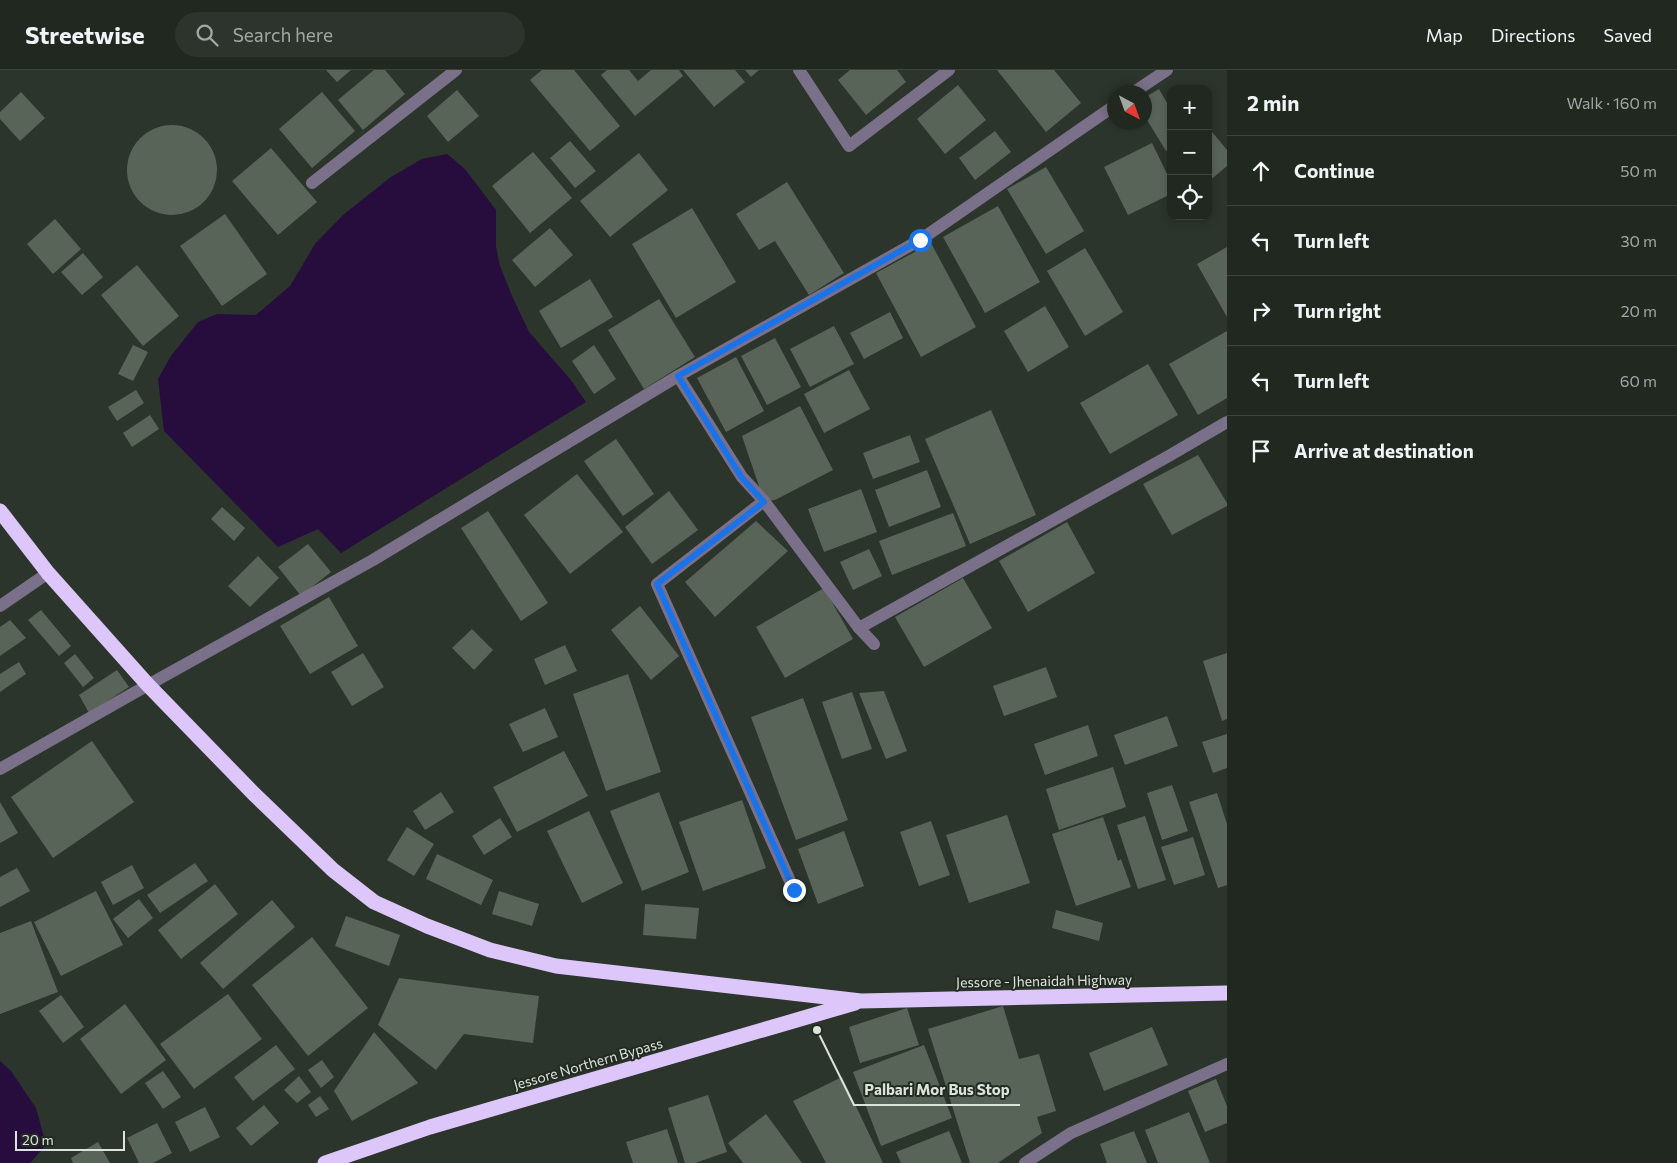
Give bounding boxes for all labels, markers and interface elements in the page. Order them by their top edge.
search box [175,12,525,57]
text: Streetwise [25,20,145,49]
icon: search [193,21,221,49]
text: Search here [233,23,333,46]
text: Map [1426,24,1463,46]
text: Directions [1491,24,1575,46]
text: Saved [1603,24,1652,46]
north arrow [1107,85,1152,130]
map controls [1167,85,1212,220]
button: + [1167,85,1212,130]
text: 2 min [1247,90,1299,115]
text: Walk · 160 m [1567,93,1657,112]
button: − [1167,130,1212,175]
icon: ahead [1247,157,1275,185]
text: Continue [1294,159,1374,182]
text: 50 m [1620,161,1657,180]
button: locate [1167,175,1212,220]
icon: left [1247,227,1275,255]
route start [909,229,932,252]
text: Turn left [1294,229,1369,252]
text: 30 m [1620,231,1657,250]
icon: right [1247,297,1275,325]
text: Turn right [1294,299,1381,322]
text: 20 m [1621,301,1657,320]
icon: left [1247,367,1275,395]
text: Turn left [1294,369,1369,392]
text: 60 m [1620,371,1657,390]
icon: arrive [1247,437,1275,465]
text: Arrive at destination [1294,439,1474,462]
route end [783,879,806,902]
street label: Jessore - Jhenaidah Highway [956,970,1132,991]
street label: Jessore Northern Bypass [511,1034,664,1093]
callout: Palbari Mor Bus Stop [854,1075,1020,1105]
text: Palbari Mor Bus Stop [864,1080,1010,1098]
scale bar [15,1128,125,1151]
text: 20 m [22,1131,54,1148]

